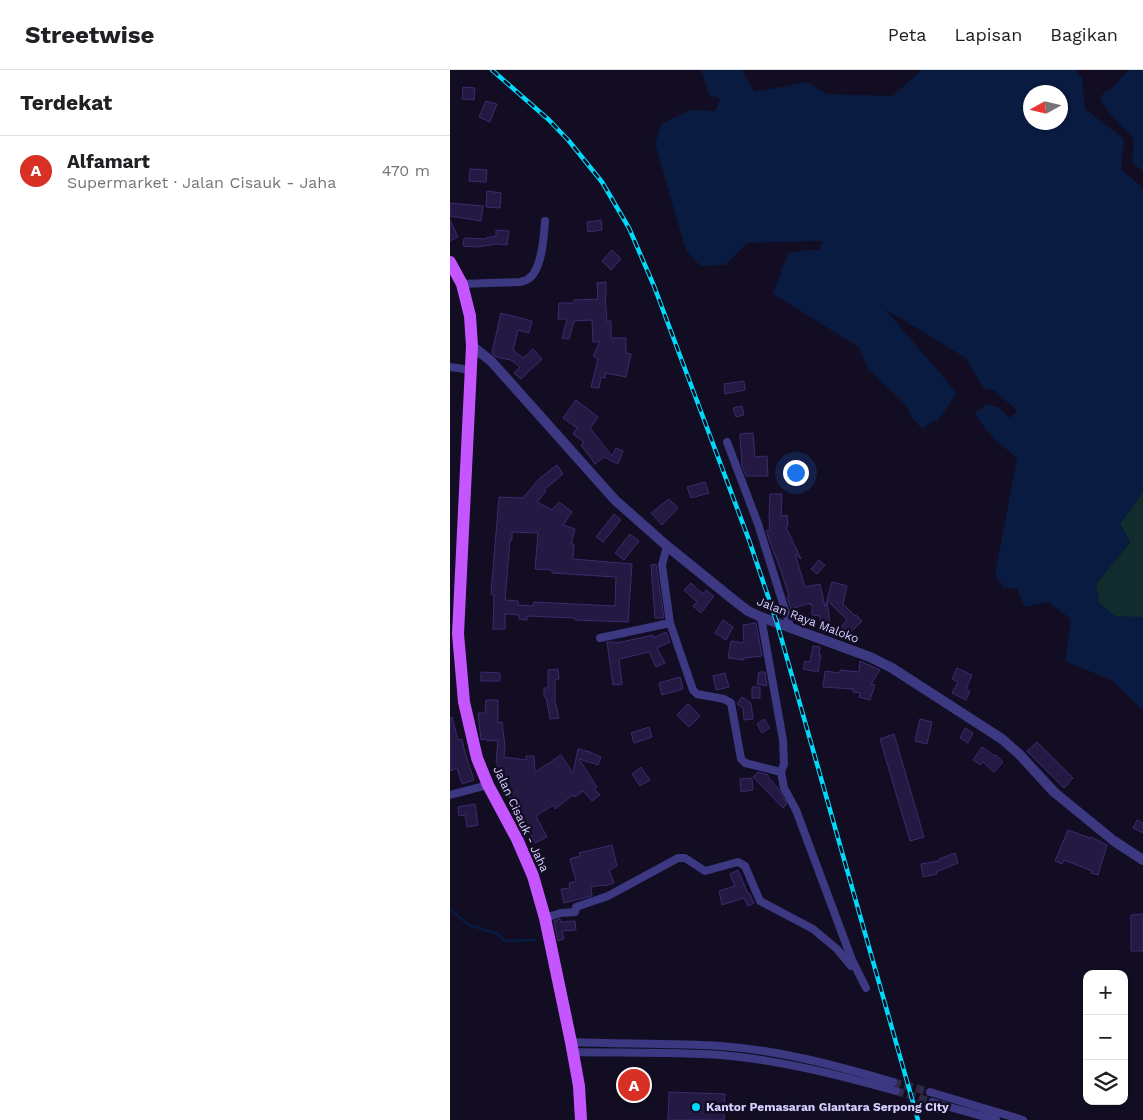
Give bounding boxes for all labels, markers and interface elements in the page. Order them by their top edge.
text: Streetwise [25,21,154,49]
text: Peta [888,24,926,45]
text: Lapisan [954,24,1022,45]
text: Bagikan [1050,24,1118,45]
north arrow [1023,85,1068,130]
text: Terdekat [20,90,112,115]
text: Alfamart [67,150,150,173]
text: A [31,161,41,180]
text: 470 m [382,161,430,180]
text: Supermarket · Jalan Cisauk - Jaha [67,173,336,192]
your location [783,460,809,486]
street label: Jalan Raya Maloko [755,594,861,646]
street label: Jalan Cisauk - Jaha [490,764,552,874]
map controls [1083,970,1128,1105]
button: + [1083,970,1128,1015]
button: − [1083,1015,1128,1060]
button: layers [1083,1060,1128,1105]
pin: A [618,1066,650,1104]
place label: Kantor Pemasaran Giantara Serpong City [706,1100,949,1114]
marker: Kantor Pemasaran Giantara Serpong City [690,1101,702,1113]

